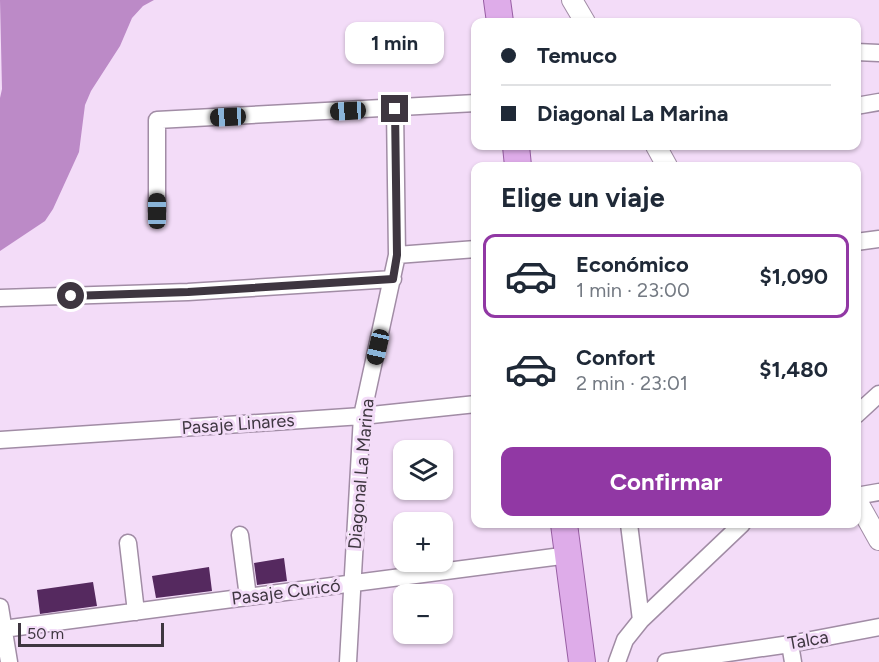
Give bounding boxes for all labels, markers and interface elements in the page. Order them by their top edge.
callout: 1 min [346,22,444,64]
text: 1 min [371,31,418,55]
text: Temuco [537,42,617,69]
route end [381,95,408,122]
text: Diagonal La Marina [537,100,728,127]
car [330,101,366,121]
car [210,107,246,127]
text: Elige un viaje [501,181,665,214]
car [148,193,166,229]
icon: car [504,249,558,303]
text: Económico [576,251,689,278]
text: $1,090 [760,263,828,290]
text: 1 min · 23:00 [576,278,690,302]
route start [57,282,84,309]
car [365,327,391,367]
icon: car [504,342,558,396]
text: Confort [576,344,656,371]
text: $1,480 [759,356,828,383]
text: 2 min · 23:01 [576,371,688,395]
street label: Diagonal La Marina [343,398,379,550]
street label: Pasaje Linares [181,409,295,439]
map controls [393,440,453,644]
button: layers [393,440,453,500]
button: Confirmar [501,447,831,516]
button: + [393,512,453,572]
street label: Pasaje Curicó [230,574,342,610]
button: − [393,584,453,644]
scale bar [18,620,164,648]
text: 50 m [27,624,64,643]
street label: Talca [786,626,830,654]

